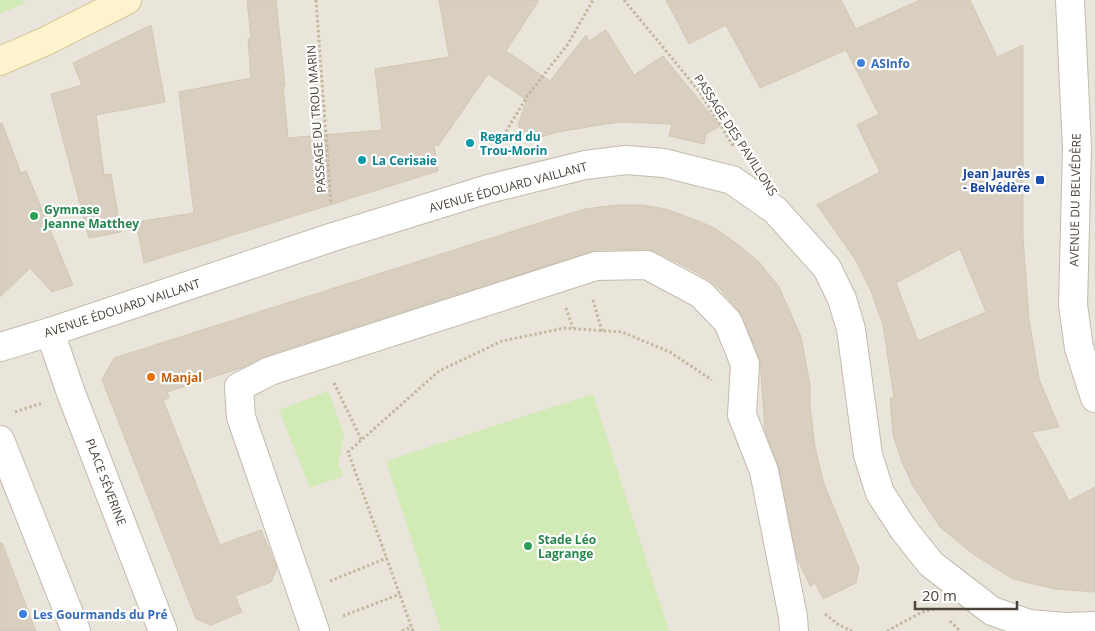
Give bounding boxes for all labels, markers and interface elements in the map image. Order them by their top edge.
street label: PASSAGE DU TROU MARIN [302,45,330,193]
place label: ASInfo [871,55,910,72]
marker: ASInfo [855,57,867,69]
street label: PASSAGE DES PAVILLONS [690,71,782,199]
place label: Regard du Trou-Morin [480,128,547,159]
street label: AVENUE DU BELVÉDÈRE [1065,133,1085,267]
marker: Regard du Trou-Morin [464,137,476,149]
place label: La Cerisaie [372,152,437,169]
marker: La Cerisaie [356,154,368,166]
street label: AVENUE ÉDOUARD VAILLANT [427,158,589,216]
place label: Jean Jaurès - Belvédère [962,165,1030,196]
marker: Jean Jaurès - Belvédère [1034,174,1046,186]
place label: Gymnase Jeanne Matthey [43,201,139,232]
marker: Gymnase Jeanne Matthey [28,210,40,222]
street label: AVENUE ÉDOUARD VAILLANT [42,275,203,341]
place label: Manjal [161,369,202,386]
marker: Manjal [145,371,157,383]
street label: PLACE SÉVERINE [82,436,130,528]
place label: Stade Léo Lagrange [538,531,596,562]
marker: Stade Léo Lagrange [522,540,534,552]
scale bar [915,578,1018,610]
text: 20 m [922,585,957,605]
place label: Les Gourmands du Pré [33,606,168,623]
marker: Les Gourmands du Pré [17,608,29,620]

